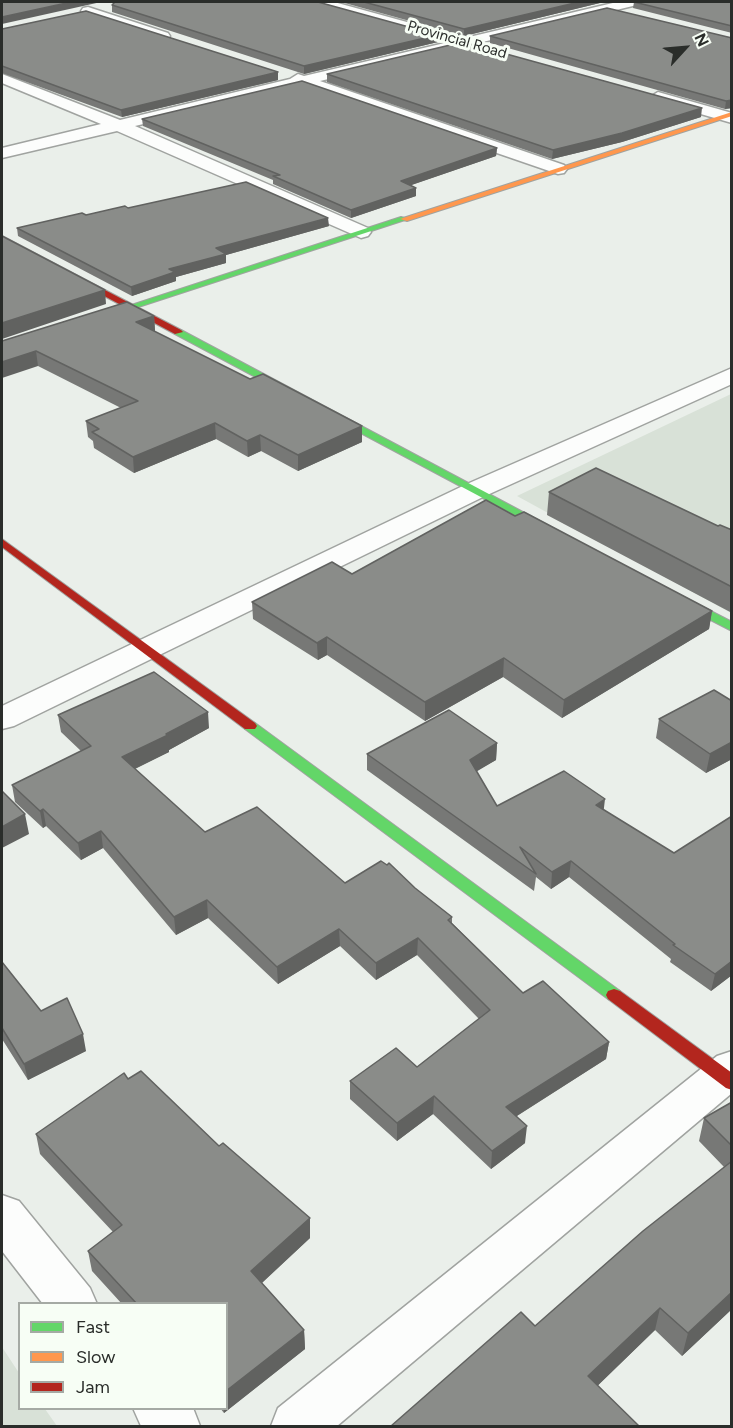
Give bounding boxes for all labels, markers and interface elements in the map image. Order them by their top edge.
street label: Provincial Road [405,17,509,63]
north arrow [655,18,715,78]
text: N [690,30,713,50]
legend [18,1302,228,1410]
text: Fast [76,1316,110,1338]
text: Slow [76,1346,115,1368]
text: Jam [76,1376,110,1398]

